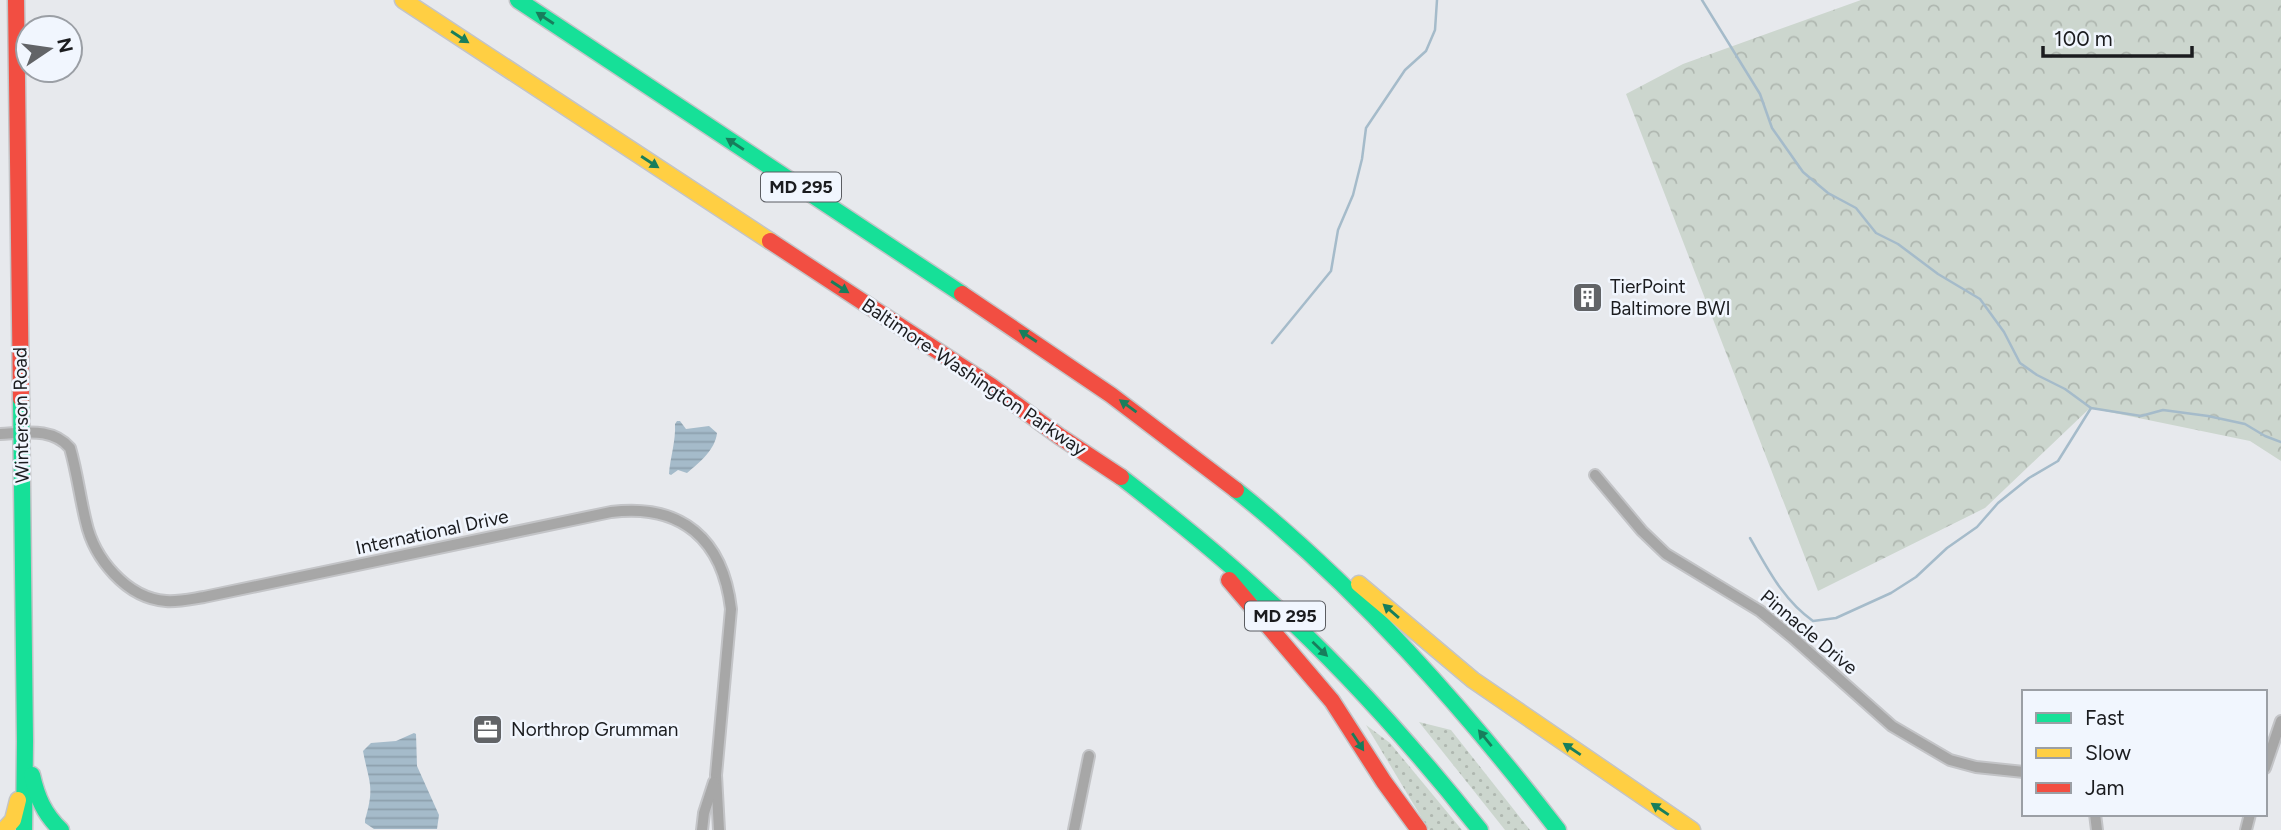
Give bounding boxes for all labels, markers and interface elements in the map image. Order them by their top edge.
one-way arrow [536,12,555,25]
north arrow [14,14,84,84]
scale bar [2043,14,2192,58]
text: 100 m [2054,26,2113,51]
one-way arrow [450,31,470,44]
text: N [52,36,78,55]
one-way arrow [726,137,744,151]
one-way arrow [641,155,659,169]
road number: MD 295 [761,172,841,202]
place label: TierPoint Baltimore BWI [1610,275,1731,320]
one-way arrow [831,280,850,293]
building icon: TierPoint Baltimore BWI [1570,280,1604,314]
street label: Baltimore-Washington Parkway [857,293,1091,461]
one-way arrow [1018,330,1037,343]
street label: Winterson Road [8,347,34,483]
one-way arrow [1120,399,1138,414]
street label: International Drive [353,505,511,559]
street label: Pinnacle Drive [1756,585,1862,679]
road number: MD 295 [1245,602,1325,630]
one-way arrow [1383,604,1400,619]
one-way arrow [1311,641,1328,657]
legend [2022,690,2267,816]
text: Fast [2085,705,2125,730]
office icon: Northrop Grumman [471,712,505,746]
place label: Northrop Grumman [511,718,678,741]
one-way arrow [1477,730,1492,748]
one-way arrow [1351,732,1364,751]
text: Slow [2085,740,2131,765]
one-way arrow [1563,742,1581,756]
text: Jam [2085,775,2124,800]
one-way arrow [1651,802,1669,816]

